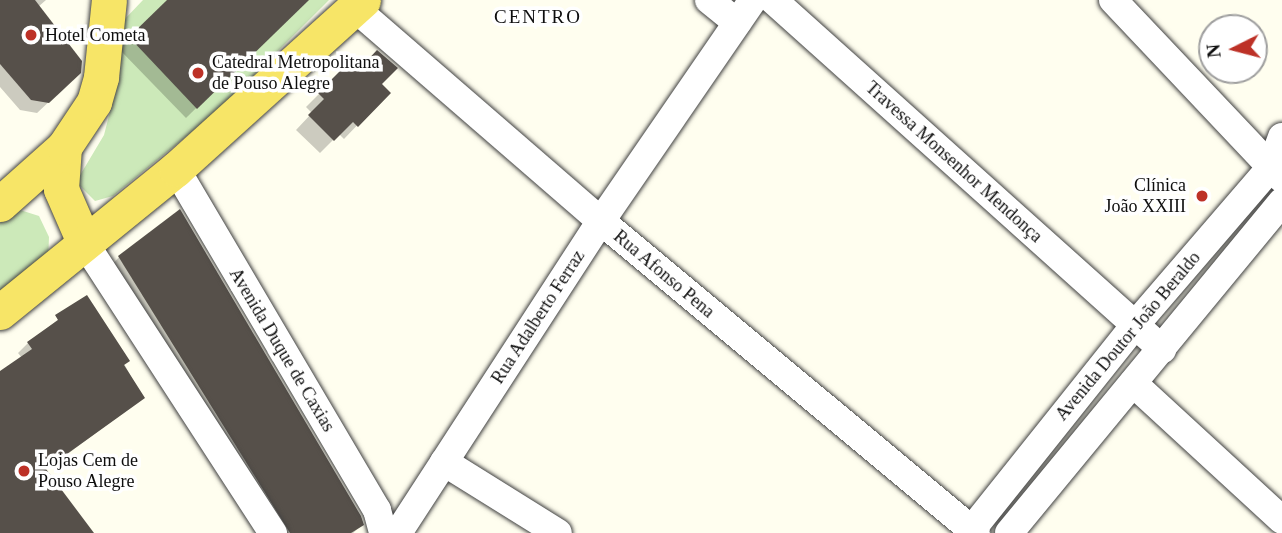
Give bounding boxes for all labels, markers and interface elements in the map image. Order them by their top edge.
district label: CENTRO [495,6,581,28]
north arrow [1198,14,1268,84]
place label: Hotel Cometa [45,24,145,46]
marker: Hotel Cometa [23,27,39,43]
text: N [1202,43,1225,59]
place label: Catedral Metropolitana de Pouso Alegre [212,52,379,94]
marker: Catedral Metropolitana de Pouso Alegre [190,65,206,81]
street label: Travessa Monsenhor Mendonça [861,77,1047,247]
place label: Clínica João XXIII [1105,175,1186,218]
marker: Clínica João XXIII [1192,186,1212,206]
street label: Rua Afonso Pena [609,225,719,323]
street label: Rua Adalberto Ferraz [486,246,590,388]
street label: Avenida Doutor João Beraldo [1051,247,1205,425]
street label: Avenida Duque de Caxias [225,264,339,436]
place label: Lojas Cem de Pouso Alegre [38,450,138,492]
marker: Lojas Cem de Pouso Alegre [16,463,32,479]

